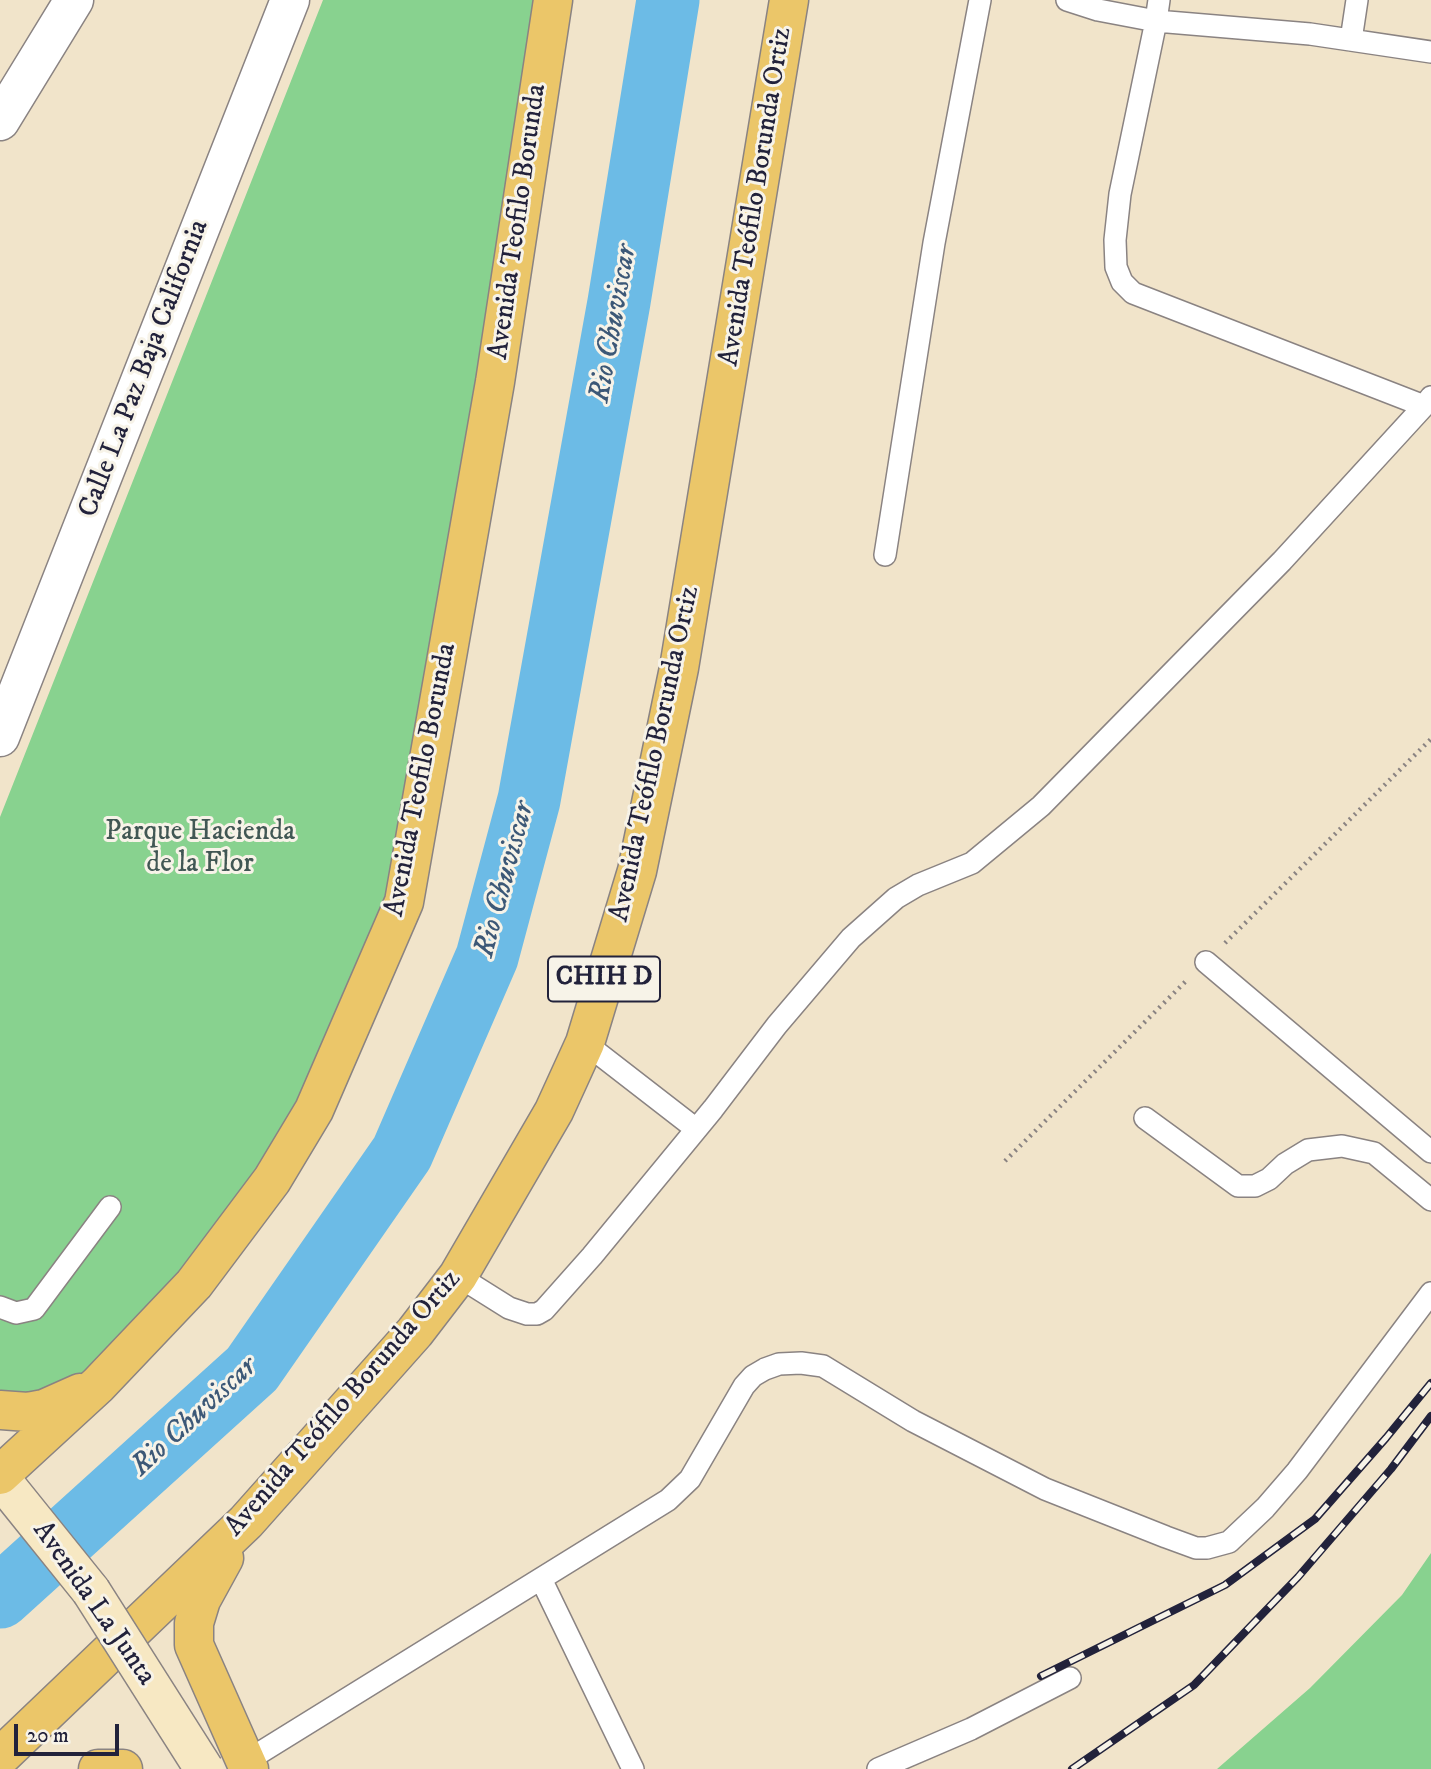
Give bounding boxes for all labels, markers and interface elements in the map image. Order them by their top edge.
street label: Avenida Teófilo Borunda Ortiz [714,25,800,369]
street label: Avenida Teofilo Borunda [483,82,555,362]
street label: Calle La Paz Baja California [73,215,217,523]
water label: Rio Chuviscar [583,242,647,406]
street label: Avenida Teófilo Borunda Ortiz [604,583,708,925]
street label: Avenida Teofilo Borunda [379,640,465,920]
water label: Rio Chuviscar [468,798,544,962]
park label: Parque Hacienda de la Flor [105,816,295,882]
road number: CHIH D [548,956,660,1002]
street label: Avenida Teófilo Borunda Ortiz [219,1264,469,1544]
water label: Rio Chuviscar [125,1351,265,1485]
street label: Avenida La Junta [24,1516,162,1692]
scale bar [18,1710,122,1754]
text: 20 m [27,1723,69,1749]

